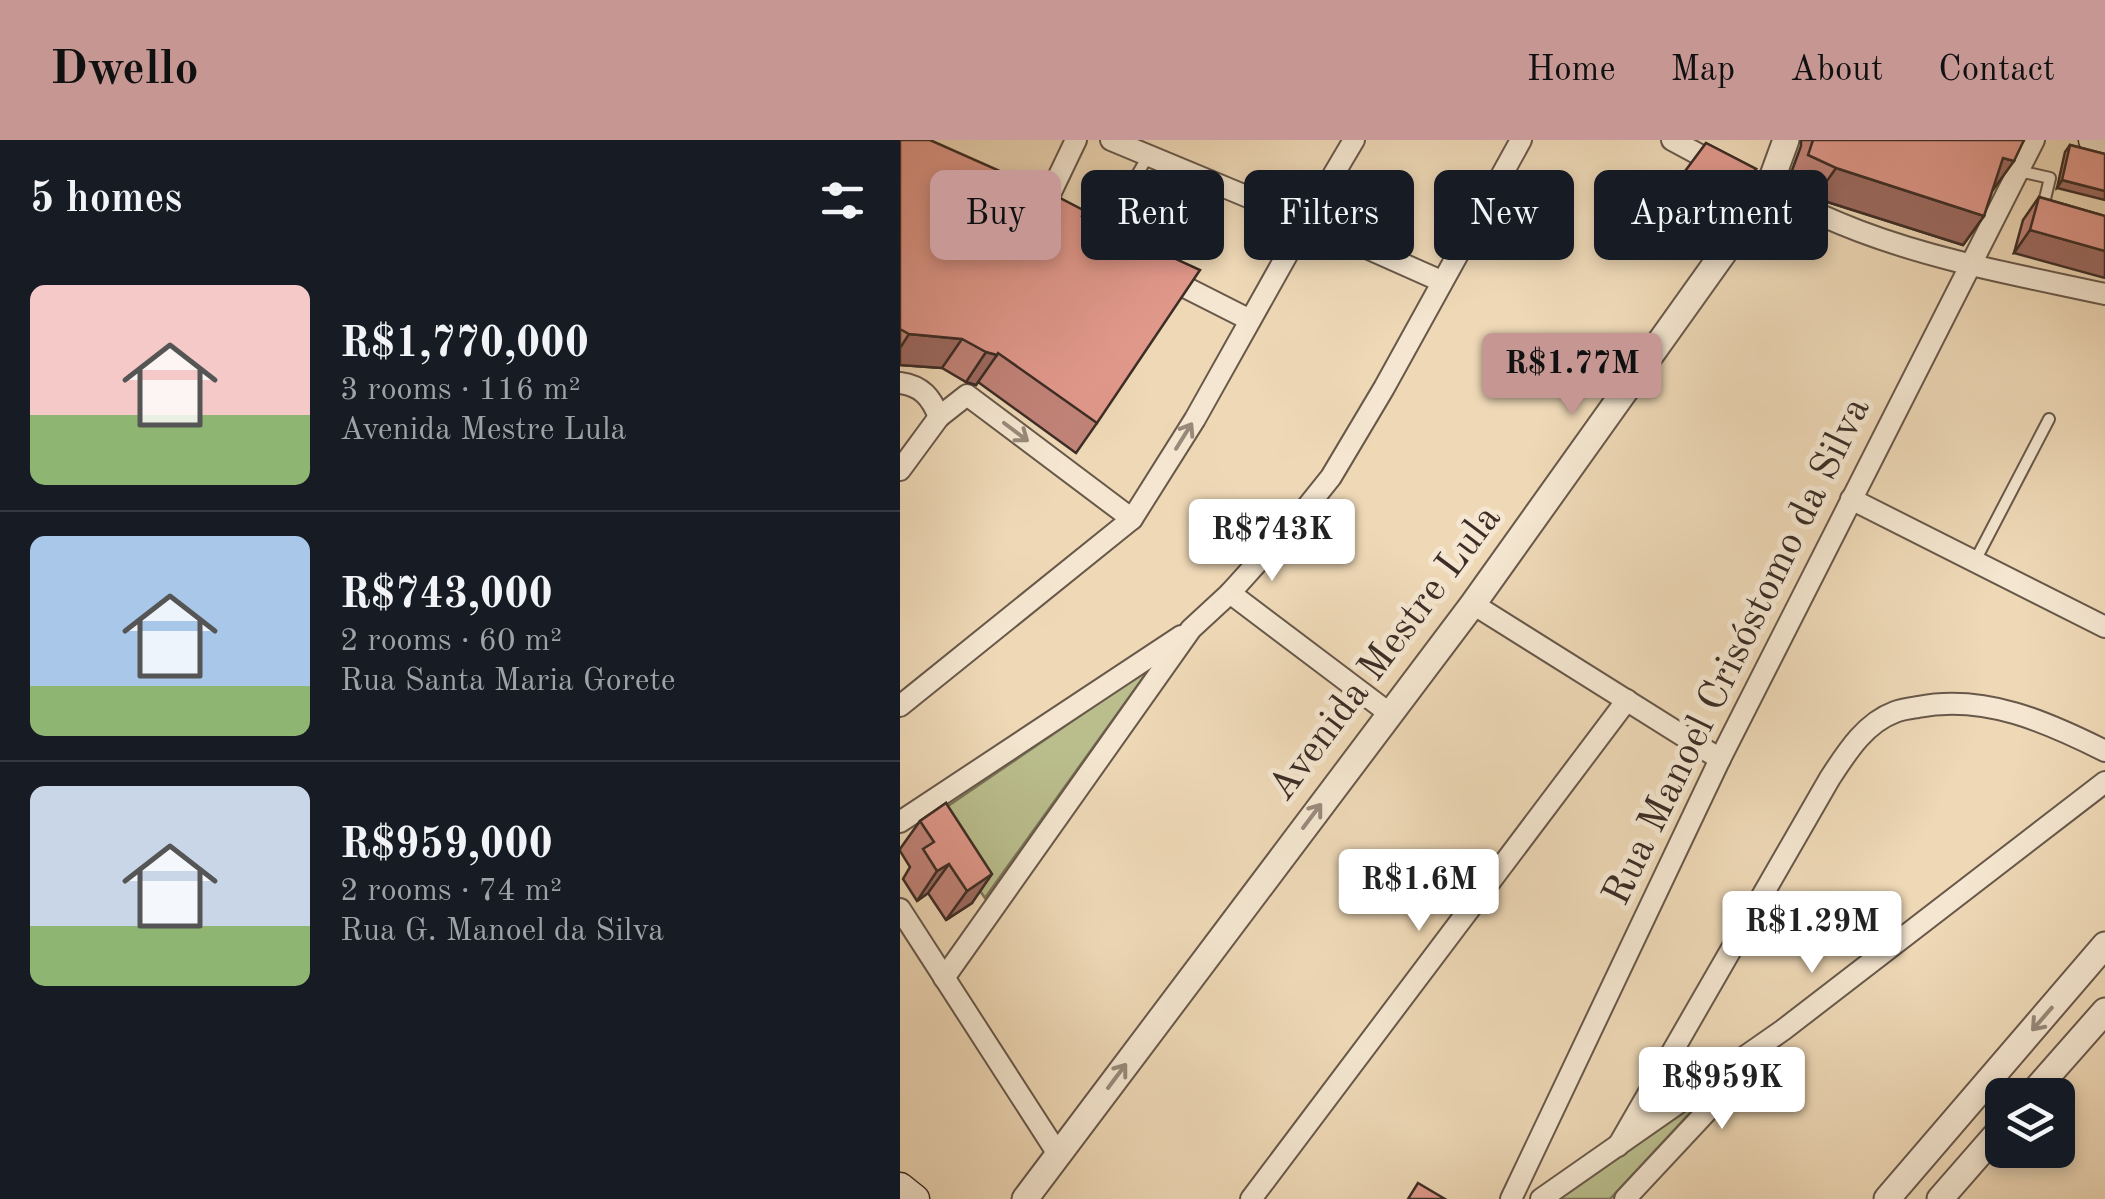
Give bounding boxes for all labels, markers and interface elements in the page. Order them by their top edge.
text: Dwello [50,46,199,94]
text: Home [1527,53,1616,88]
text: Map [1671,53,1735,88]
text: About [1790,53,1883,88]
text: Contact [1938,53,2055,88]
chip: Buy [930,170,1061,260]
chip: Rent [1081,170,1224,260]
chip: Filters [1244,170,1414,260]
chip: New [1434,170,1574,260]
chip: Apartment [1594,170,1828,260]
icon: filters [815,173,870,228]
text: 5 homes [30,179,182,221]
text: R$1,770,000 [340,324,589,366]
icon: home [110,325,230,445]
pin: R$1.77M [1480,333,1664,418]
text: R$1.77M [1504,349,1640,381]
text: 3 rooms · 116 m² [340,375,581,407]
street label: Rua Manoel Crisóstomo da Silva [1597,392,1879,912]
text: Avenida Mestre Lula [340,415,626,447]
one-way arrow [1002,422,1029,443]
one-way arrow [1174,423,1194,451]
pin: R$743K [1191,499,1353,584]
street label: Avenida Mestre Lula [1262,499,1510,809]
text: R$743K [1211,515,1333,547]
text: R$743,000 [340,575,553,617]
icon: home [110,576,230,696]
text: 2 rooms · 60 m² [340,626,562,658]
text: Rua Santa Maria Gorete [340,666,676,698]
one-way arrow [1301,803,1322,830]
text: R$959,000 [340,825,553,867]
icon: home [110,826,230,946]
pin: R$1.6M [1338,849,1500,934]
text: R$1.6M [1361,865,1477,897]
text: 2 rooms · 74 m² [340,876,562,908]
pin: R$1.29M [1720,891,1904,976]
text: R$1.29M [1744,907,1880,939]
text: Rua G. Manoel da Silva [340,916,664,948]
one-way arrow [2030,1006,2053,1031]
pin: R$959K [1641,1047,1803,1132]
one-way arrow [1106,1063,1127,1090]
text: R$959K [1661,1063,1783,1095]
map controls [1985,1078,2075,1168]
button: layers [1985,1078,2075,1168]

